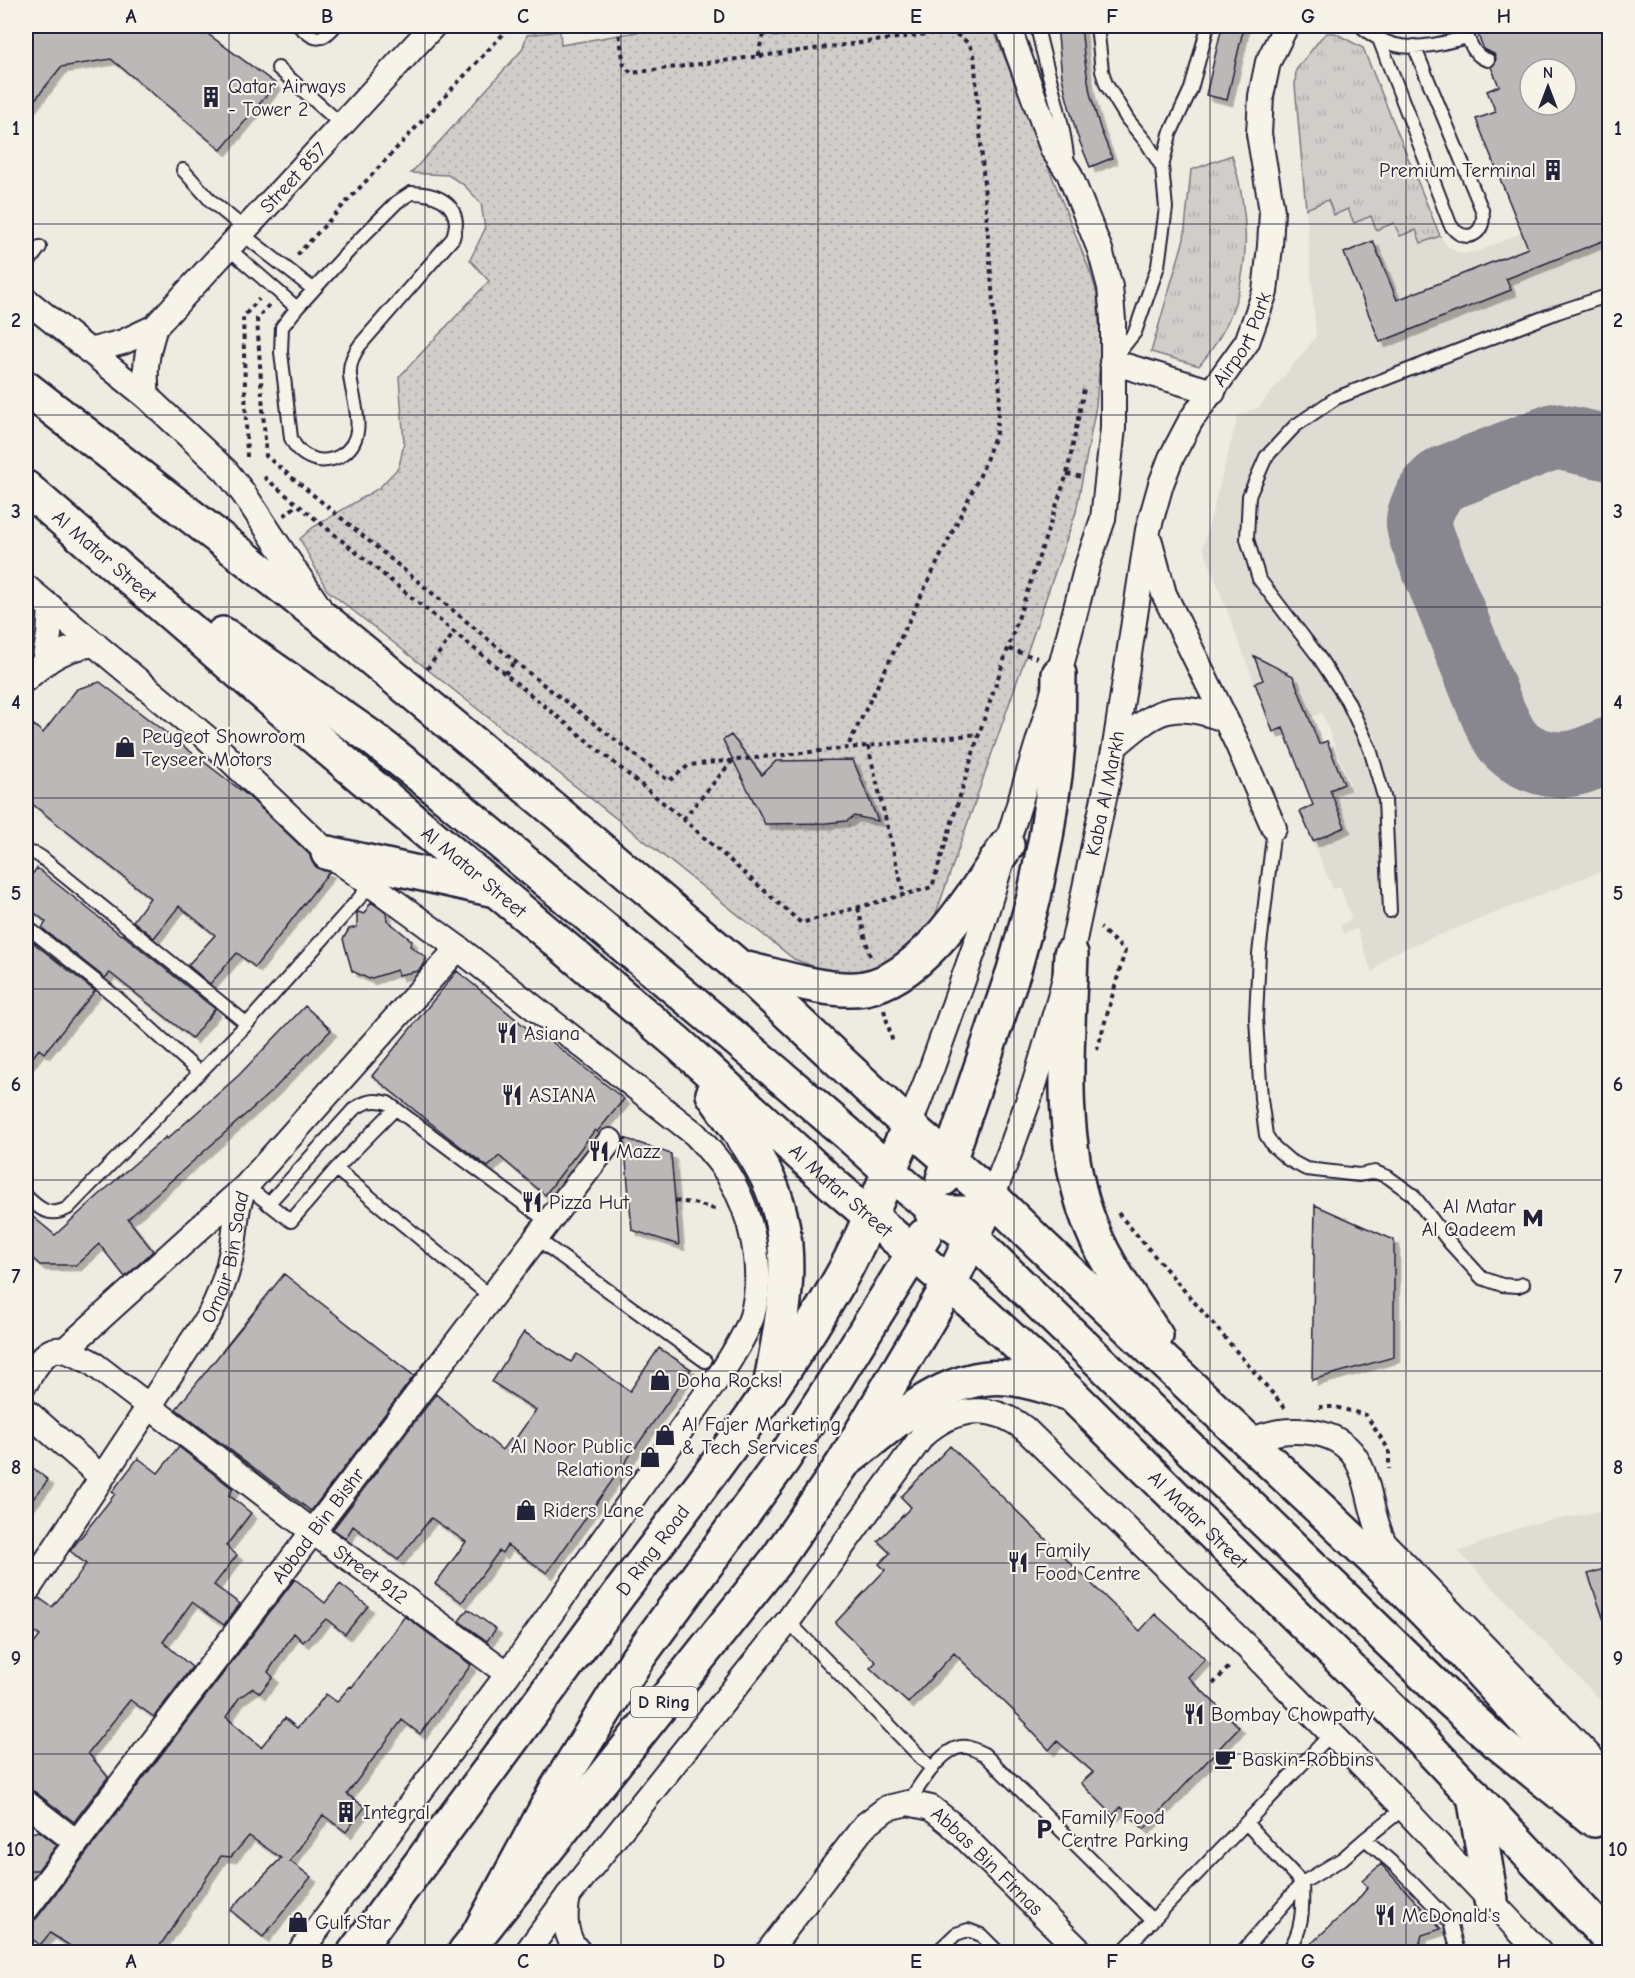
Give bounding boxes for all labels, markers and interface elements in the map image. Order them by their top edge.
text: A [125,5,137,28]
text: B [321,5,333,28]
text: C [517,5,529,28]
text: D [713,5,725,28]
text: E [910,5,922,28]
text: F [1106,5,1118,28]
text: G [1301,5,1315,28]
text: H [1497,5,1511,28]
north arrow [1518,57,1578,117]
text: N [1543,64,1553,82]
place label: Qatar Airways - Tower 2 [228,75,346,121]
building icon: Qatar Airways - Tower 2 [199,85,223,109]
text: 1 [12,117,20,140]
text: 1 [1614,117,1622,140]
street label: Street 857 [255,138,332,218]
building icon: Premium Terminal [1541,158,1565,182]
place label: Premium Terminal [1379,159,1536,182]
street label: Airport Park [1208,289,1276,391]
text: 2 [11,309,21,332]
text: 2 [1613,309,1623,332]
text: 3 [11,500,21,523]
text: 3 [1613,500,1623,523]
street label: Al Matar Street [48,505,162,608]
text: 4 [11,691,21,714]
text: 4 [1613,691,1623,714]
place label: Peugeot Showroom Teyseer Motors [142,725,305,771]
street label: Kaba Al Markh [1081,729,1129,858]
shop icon: Peugeot Showroom Teyseer Motors [113,735,137,759]
street label: Al Matar Street [417,821,532,923]
text: 5 [11,882,21,905]
text: 5 [1613,882,1623,905]
restaurant icon: Asiana [495,1021,519,1045]
place label: Asiana [524,1022,580,1045]
text: 6 [11,1073,21,1096]
text: 6 [1613,1073,1623,1096]
restaurant icon: ASIANA [500,1083,524,1107]
place label: ASIANA [529,1084,596,1107]
restaurant icon: Mazz [587,1139,611,1163]
street label: Al Matar Street [784,1139,898,1243]
place label: Mazz [616,1140,661,1163]
street label: Omair Bin Saad [196,1188,254,1327]
restaurant icon: Pizza Hut [520,1190,544,1214]
place label: Pizza Hut [549,1191,630,1214]
place label: Al Matar Al Qadeem [1422,1195,1516,1241]
metro station icon: Al Matar Al Qadeem [1521,1206,1545,1230]
text: 7 [12,1265,21,1288]
text: 7 [1614,1265,1623,1288]
shop icon: Doha Rocks! [648,1368,672,1392]
place label: Doha Rocks! [677,1369,783,1392]
place label: Al Fajer Marketing & Tech Services [682,1413,841,1459]
shop icon: Al Fajer Marketing & Tech Services [653,1423,677,1447]
place label: Al Noor Public Relations [511,1435,633,1481]
shop icon: Al Noor Public Relations [638,1445,662,1469]
text: 8 [11,1456,21,1479]
text: 8 [1613,1456,1623,1479]
street label: Abbad Bin Bishr [267,1463,369,1588]
street label: Al Matar Street [1144,1466,1253,1575]
shop icon: Riders Lane [514,1498,538,1522]
place label: Riders Lane [543,1499,644,1522]
street label: D Ring Road [611,1501,694,1600]
place label: Family Food Centre [1035,1539,1141,1585]
street label: Street 912 [329,1540,412,1609]
restaurant icon: Family Food Centre [1006,1550,1030,1574]
text: 9 [11,1647,21,1670]
text: 9 [1613,1647,1623,1670]
road number: D Ring [631,1687,697,1717]
restaurant icon: Bombay Chowpatty [1182,1702,1206,1726]
place label: Bombay Chowpatty [1211,1703,1374,1726]
cafe icon: Baskin-Robbins [1213,1747,1237,1771]
place label: Baskin-Robbins [1242,1748,1374,1771]
building icon: Integral [334,1800,358,1824]
place label: Integral [363,1801,430,1824]
street label: Abbas Bin Firnas [927,1802,1048,1920]
place label: Family Food Centre Parking [1061,1806,1189,1852]
parking icon: Family Food Centre Parking [1032,1817,1056,1841]
text: 10 [6,1838,26,1861]
text: 10 [1608,1838,1628,1861]
restaurant icon: McDonald's [1373,1903,1397,1927]
place label: McDonald's [1402,1904,1500,1927]
shop icon: Gulf Star [286,1910,310,1934]
place label: Gulf Star [315,1911,391,1934]
text: A [125,1950,137,1973]
text: B [321,1950,333,1973]
text: C [517,1950,529,1973]
text: D [713,1950,725,1973]
text: E [910,1950,922,1973]
text: F [1106,1950,1118,1973]
text: G [1301,1950,1315,1973]
text: H [1497,1950,1511,1973]

